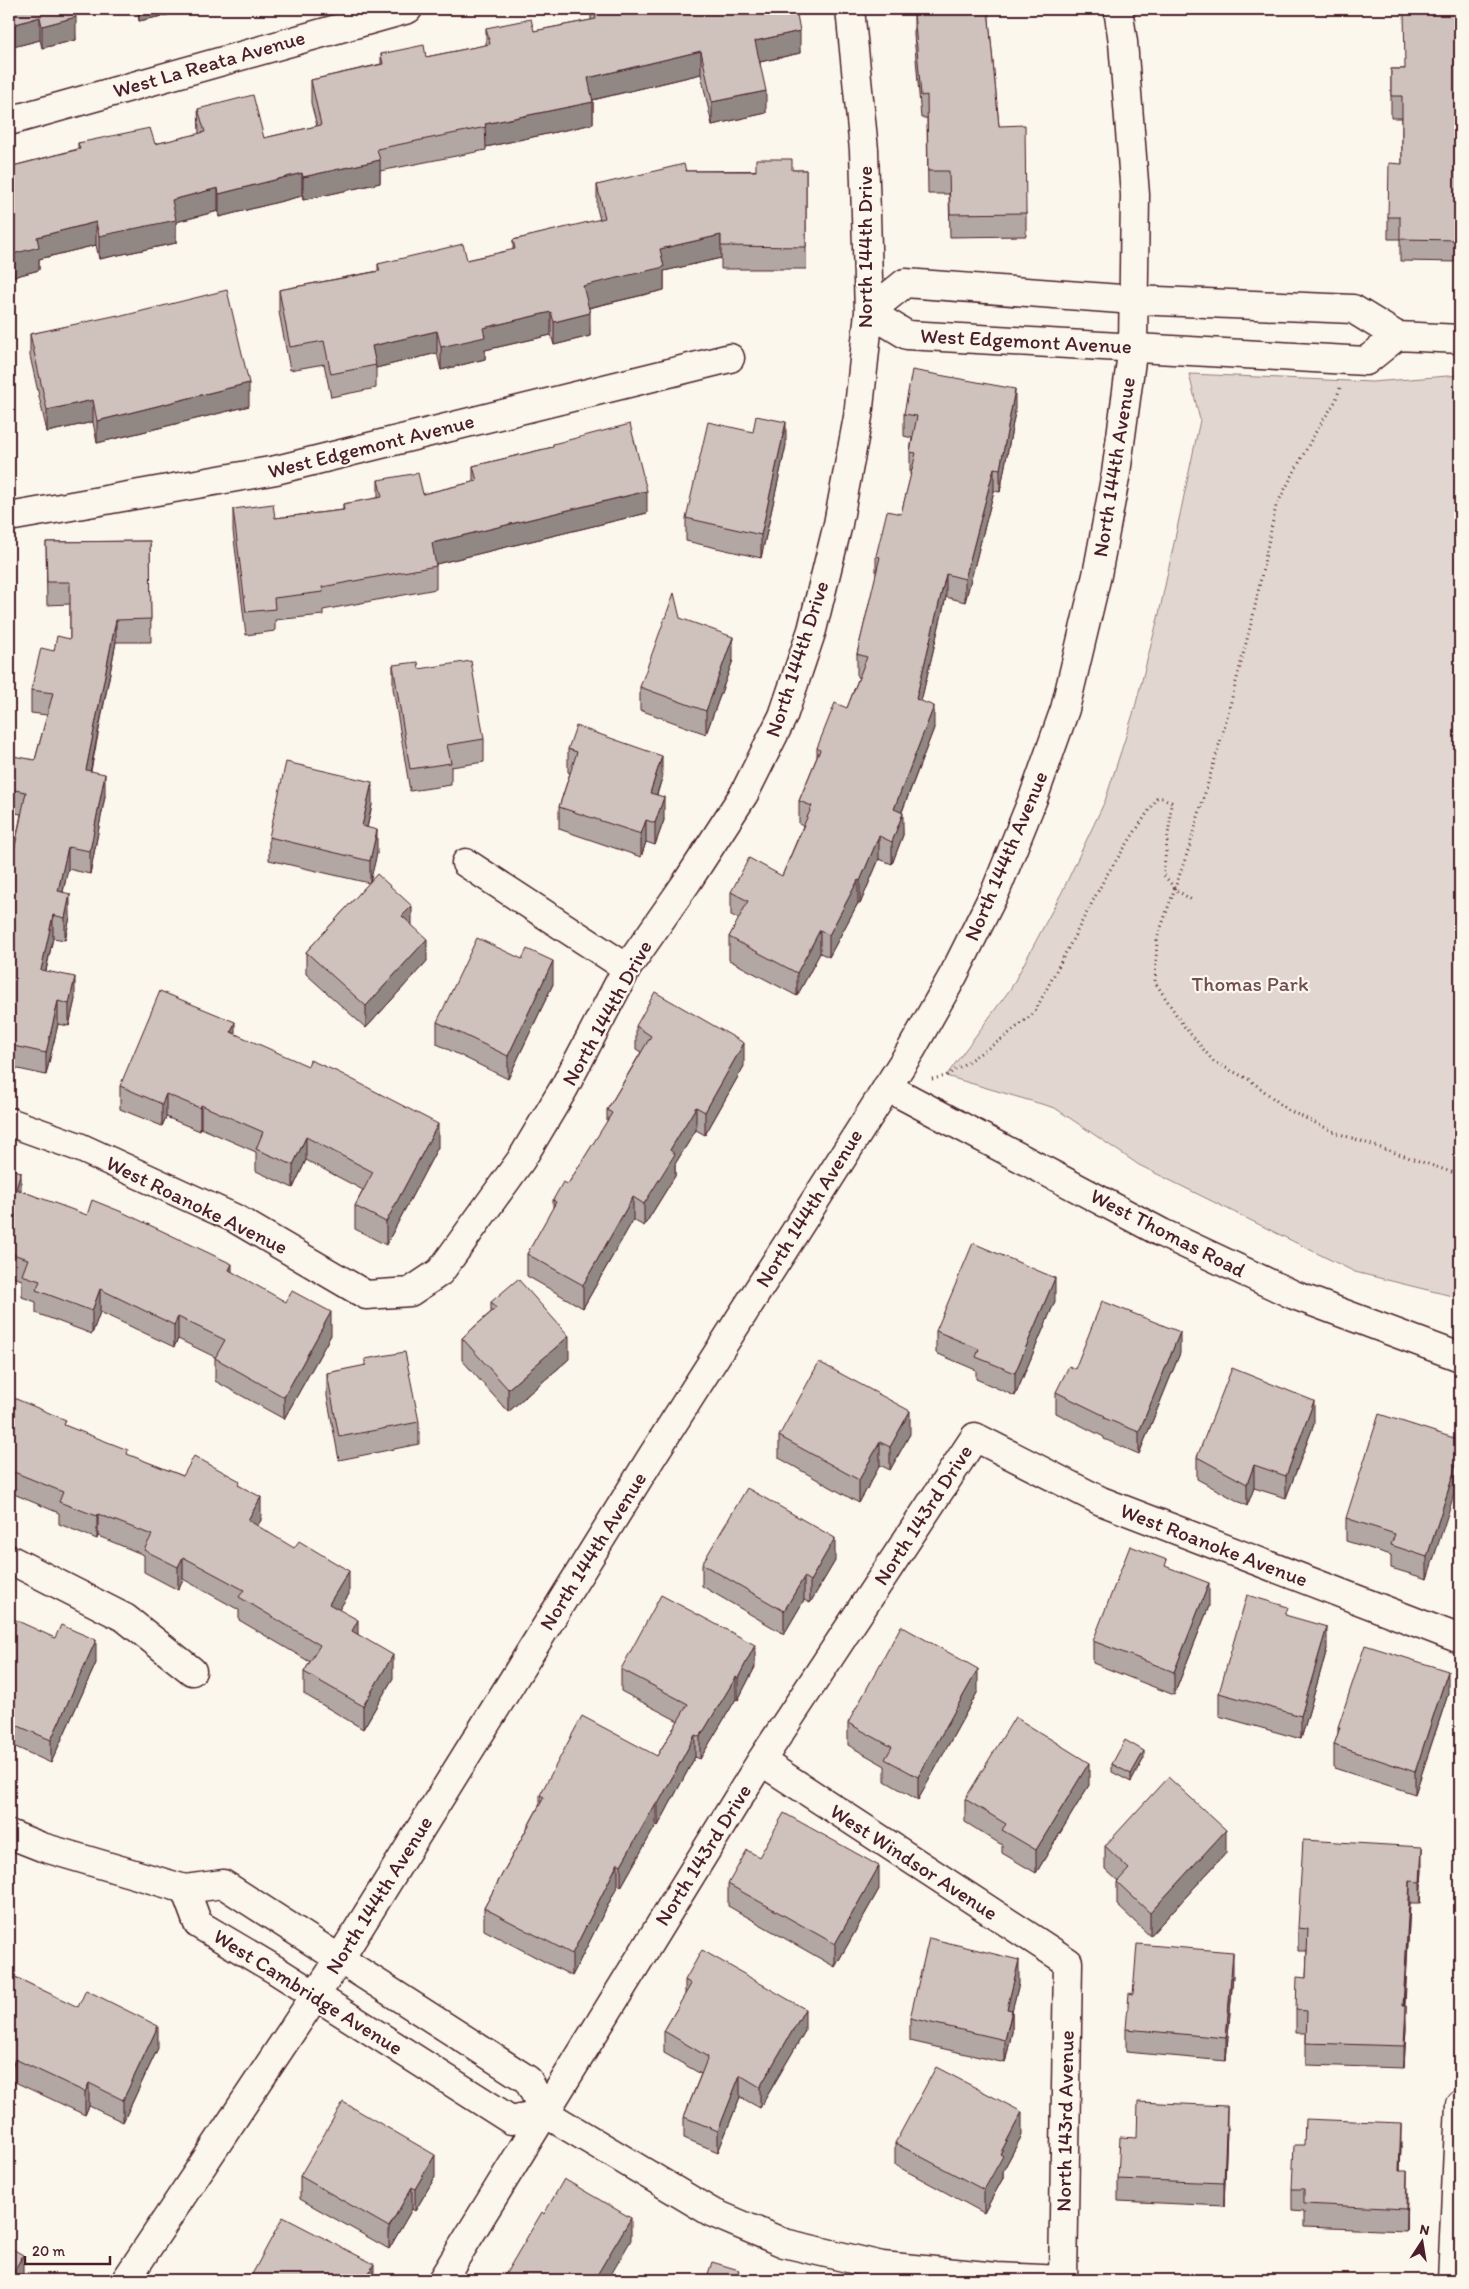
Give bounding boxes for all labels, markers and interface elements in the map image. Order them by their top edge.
street label: West La Reata Avenue [110,24,308,103]
street label: North 144th Drive [852,166,877,328]
street label: West Edgemont Avenue [920,322,1132,359]
street label: North 144th Avenue [1087,375,1140,559]
street label: West Edgemont Avenue [265,408,477,483]
street label: North 144th Drive [760,578,834,740]
street label: North 144th Avenue [958,767,1053,944]
street label: North 144th Drive [556,936,657,1090]
park label: Thomas Park [1191,971,1309,996]
street label: North 144th Avenue [750,1124,867,1292]
street label: West Roanoke Avenue [102,1150,292,1259]
street label: West Thomas Road [1087,1183,1250,1283]
street label: North 143rd Drive [868,1440,977,1590]
street label: North 144th Avenue [534,1467,651,1635]
street label: West Roanoke Avenue [1117,1497,1311,1592]
street label: North 143rd Drive [649,1779,756,1930]
street label: West Windsor Avenue [826,1798,1003,1925]
street label: North 144th Avenue [320,1811,437,1979]
street label: West Cambridge Avenue [209,1923,408,2060]
street label: North 143rd Avenue [1050,2030,1079,2212]
north arrow [1396,2216,1446,2266]
text: N [1418,2220,1431,2239]
scale bar [25,2234,110,2266]
text: 20 m [32,2242,66,2260]

